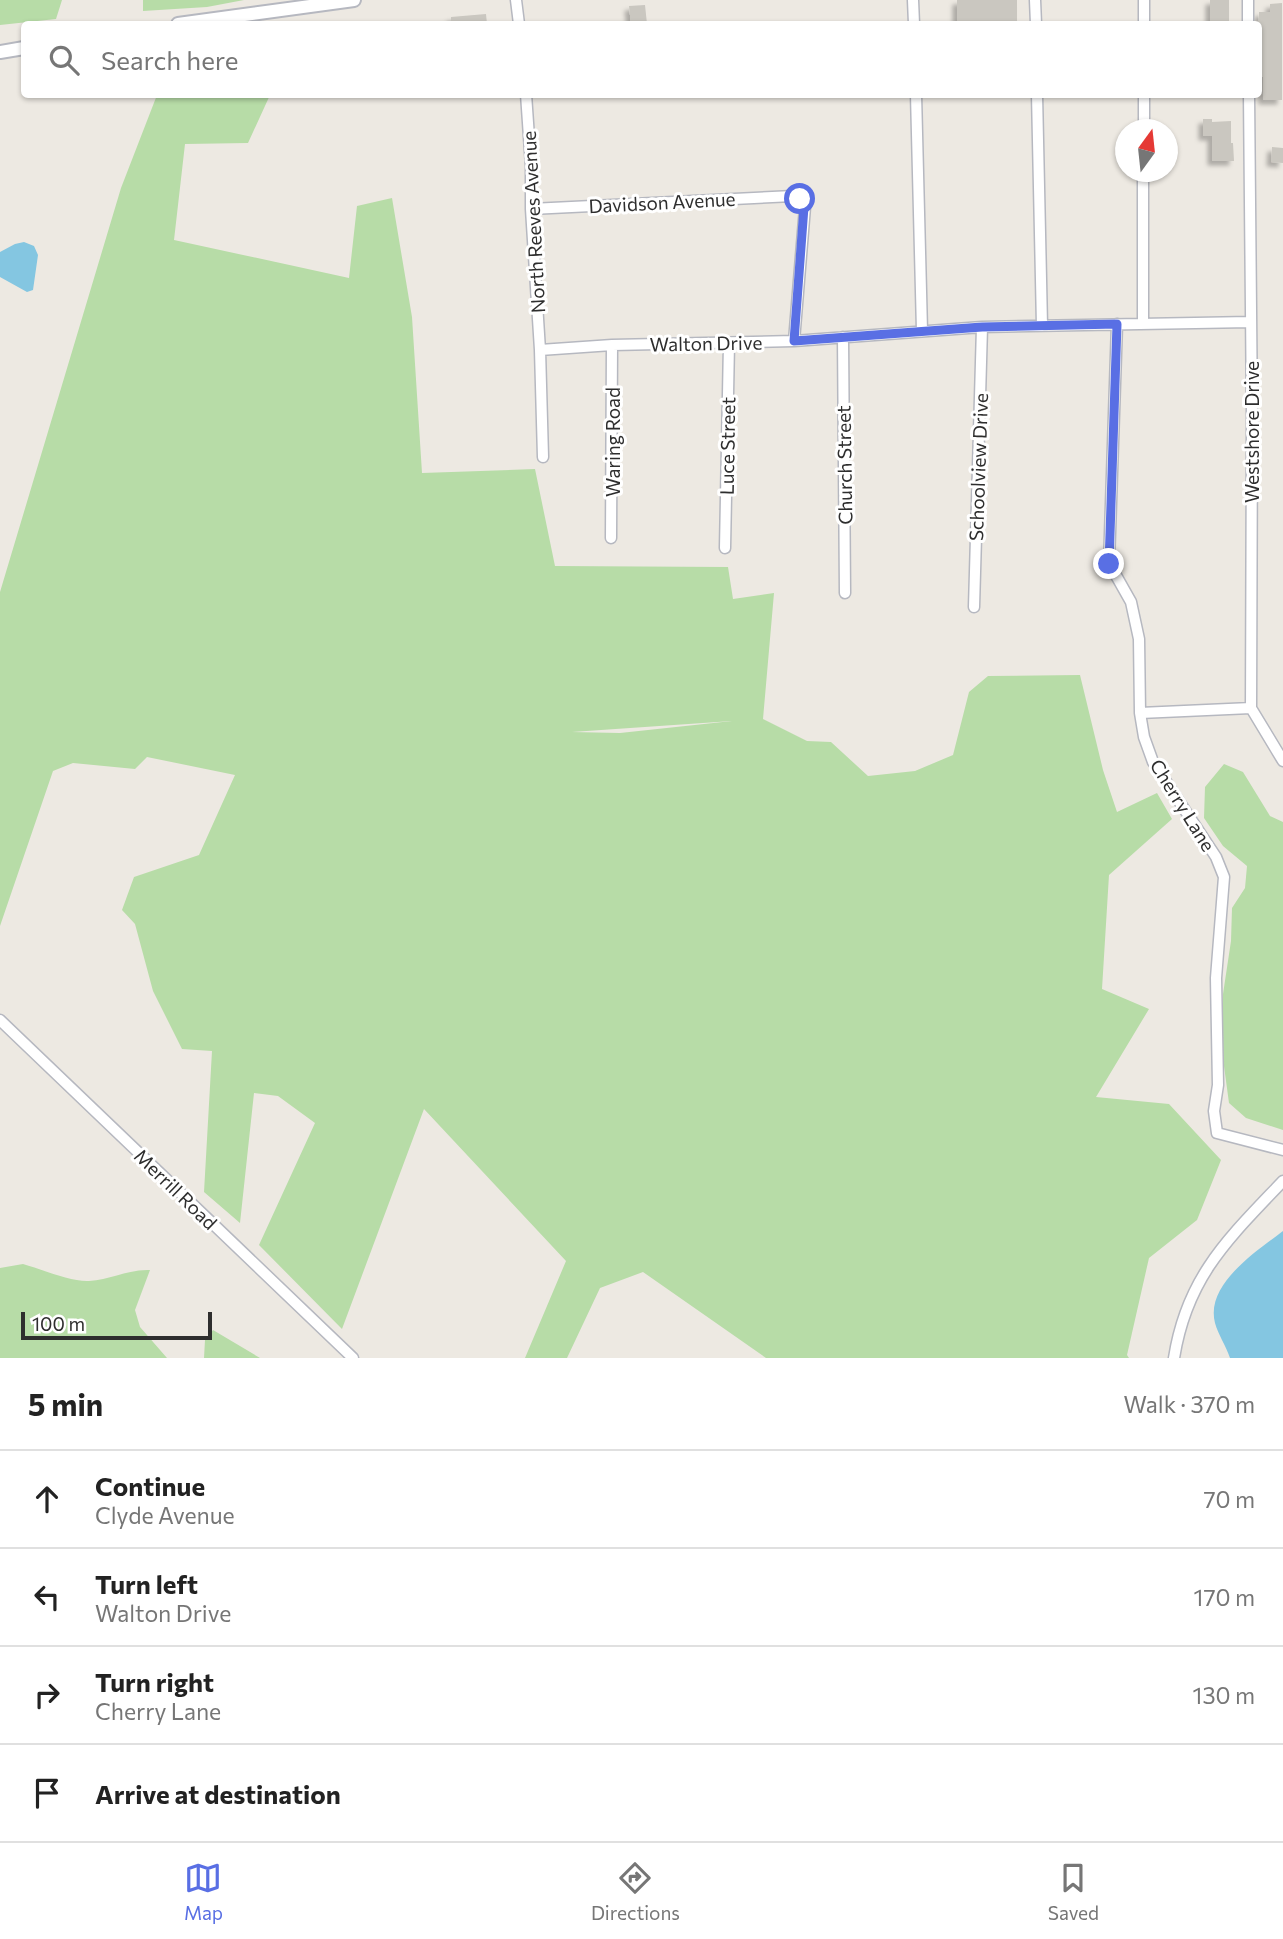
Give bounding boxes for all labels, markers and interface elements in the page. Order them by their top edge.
search box [21,21,1262,98]
icon: search [45,41,83,79]
text: Search here [101,44,239,75]
north arrow [1115,119,1178,182]
street label: North Reeves Avenue [517,130,549,314]
route start [784,183,815,214]
street label: Davidson Avenue [588,187,736,217]
street label: Walton Drive [650,331,762,355]
street label: Westshore Drive [1240,361,1263,503]
street label: Waring Road [601,387,624,497]
street label: Schoolview Drive [964,393,992,541]
street label: Luce Street [715,396,739,495]
street label: Church Street [831,405,857,525]
route end [1093,548,1124,579]
street label: Cherry Lane [1146,755,1220,855]
street label: Merrill Road [130,1144,222,1234]
scale bar [21,1309,212,1341]
text: 100 m [32,1312,85,1335]
text: 5 min [28,1385,103,1422]
text: Walk · 370 m [1124,1390,1255,1418]
text: Continue [95,1470,205,1501]
icon: ahead [28,1480,66,1518]
text: 70 m [1203,1485,1255,1513]
text: Clyde Avenue [95,1501,235,1529]
text: Turn left [95,1568,198,1599]
icon: left [28,1578,66,1616]
text: 170 m [1194,1583,1255,1611]
text: Walton Drive [95,1599,231,1627]
text: Turn right [95,1666,214,1697]
icon: right [28,1676,66,1714]
text: 130 m [1193,1681,1255,1709]
text: Cherry Lane [95,1697,221,1725]
icon: arrive [28,1774,66,1812]
text: Arrive at destination [95,1778,341,1809]
tab: Map [184,1859,223,1924]
tab: Directions [591,1859,680,1924]
tab: Saved [1048,1859,1099,1924]

